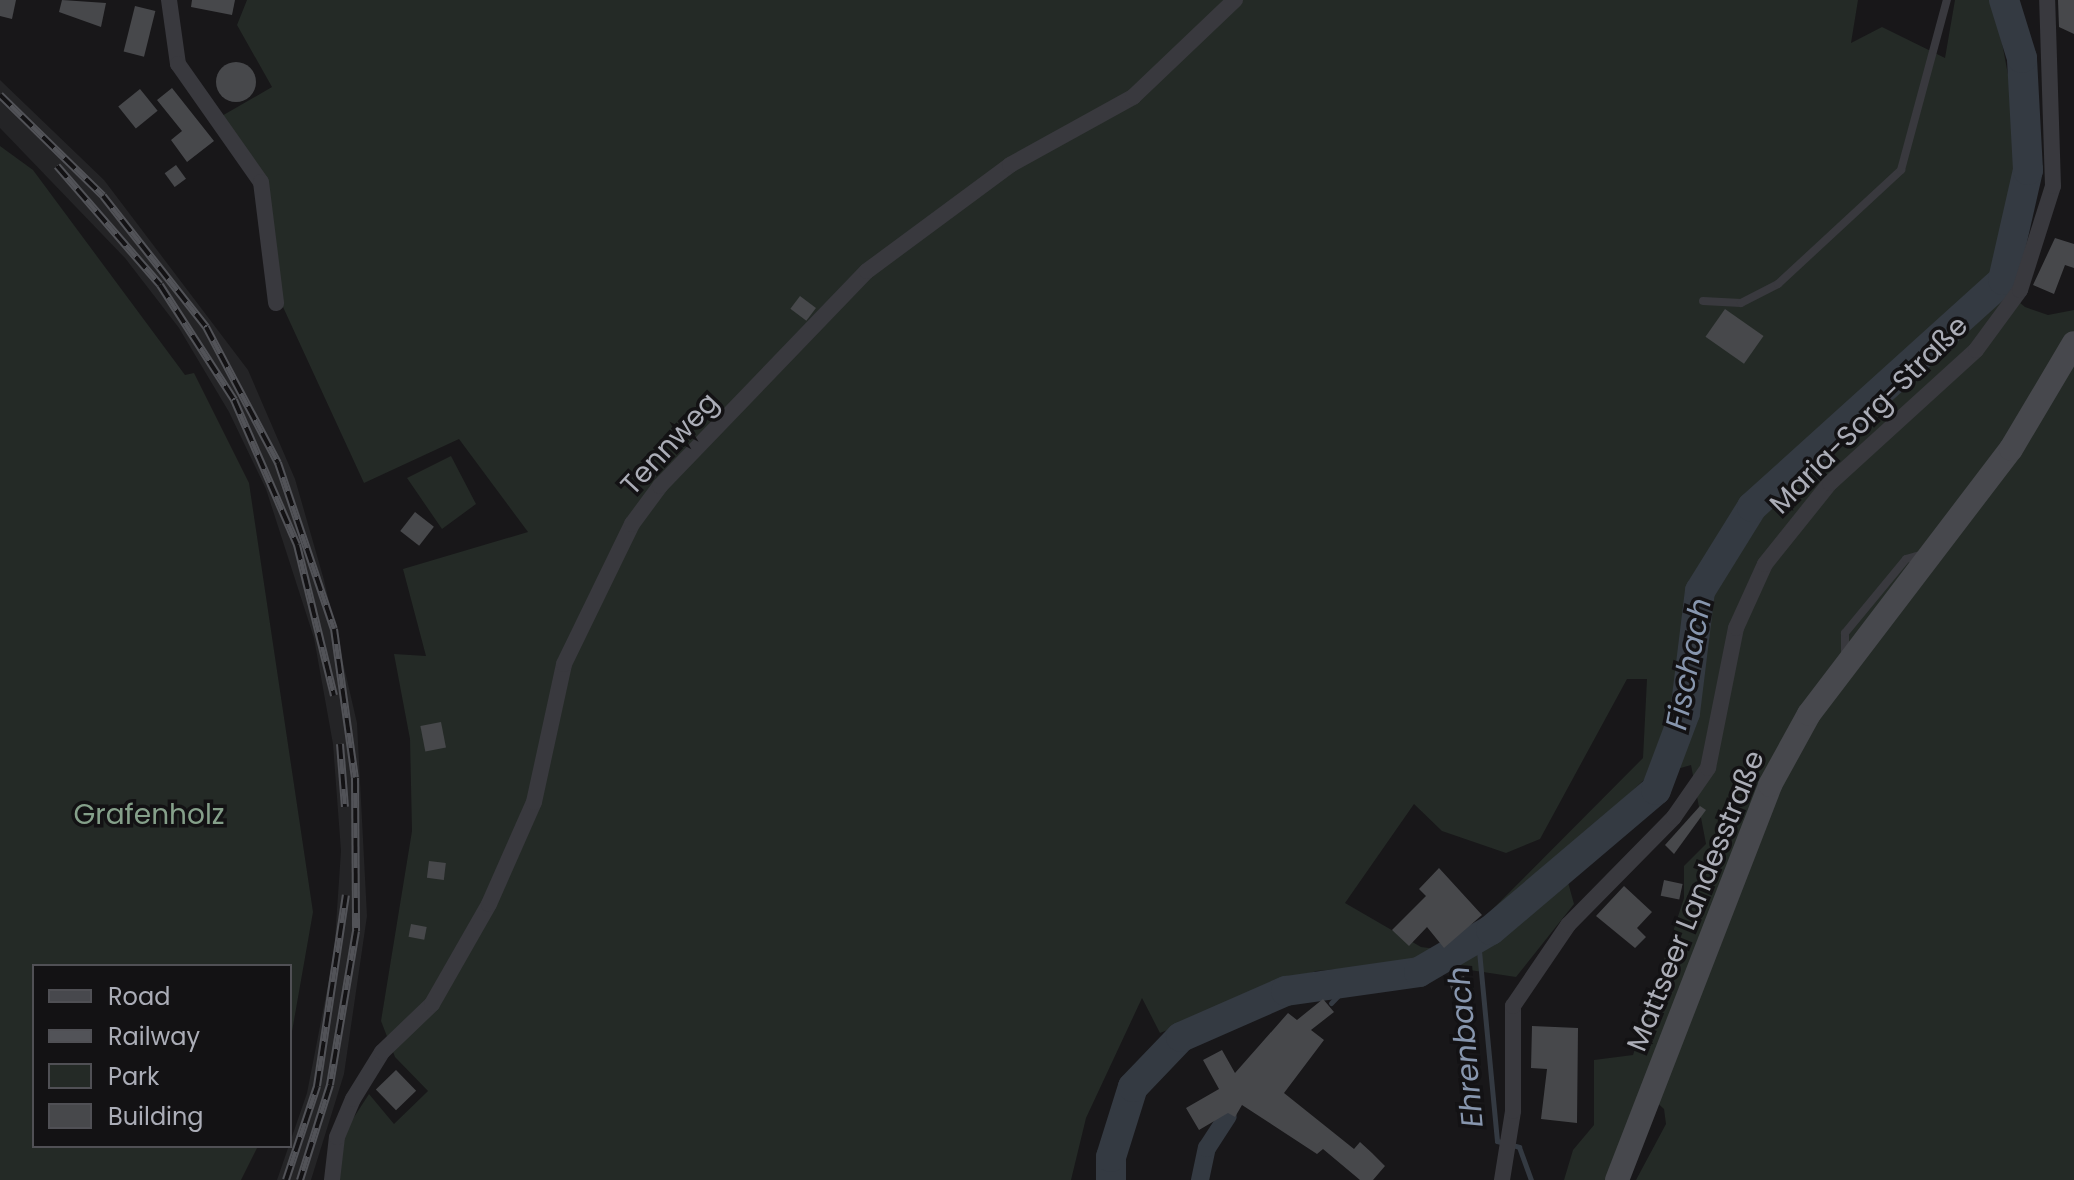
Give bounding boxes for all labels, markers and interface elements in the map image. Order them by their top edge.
street label: Maria-Sorg-Straße [1763,309,1975,521]
street label: Tennweg [614,386,726,502]
water label: Fischach [1659,595,1719,733]
street label: Mattseer Landesstraße [1620,746,1772,1056]
park label: Grafenholz [73,798,225,832]
legend [32,964,292,1148]
water label: Ehrenbach [1441,965,1491,1129]
text: Road [108,980,170,1013]
text: Railway [108,1020,200,1053]
text: Park [108,1060,159,1093]
text: Building [108,1100,204,1133]

